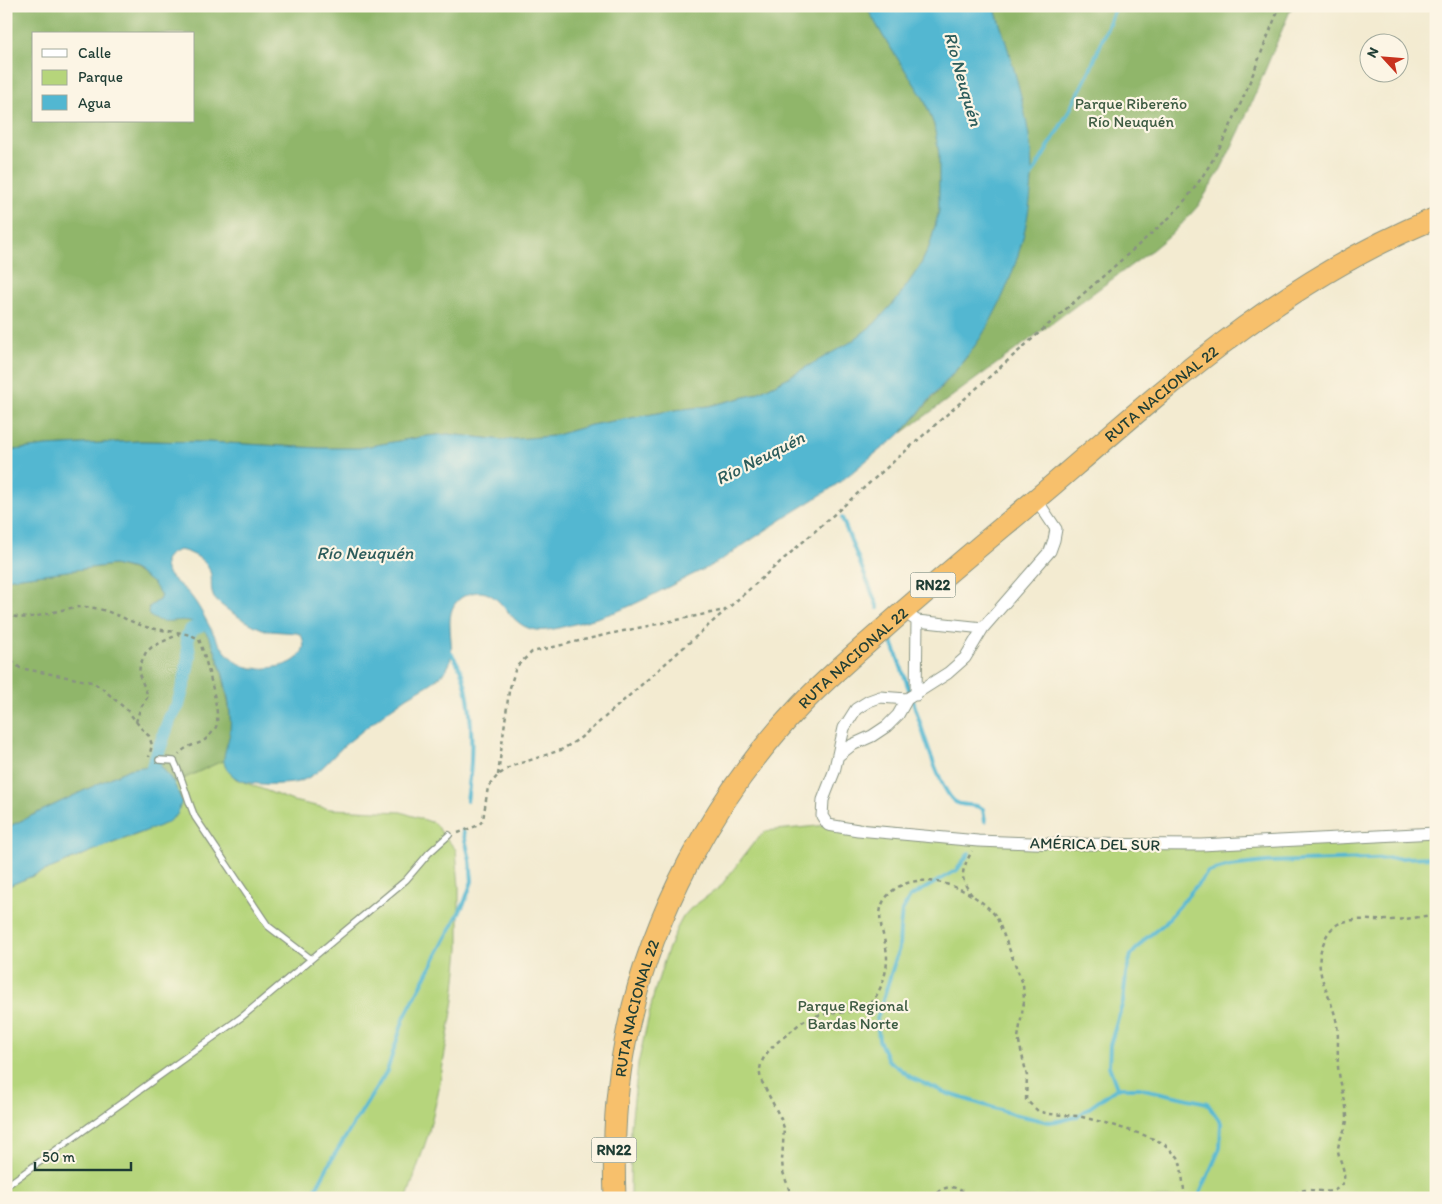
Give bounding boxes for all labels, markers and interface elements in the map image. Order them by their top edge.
water label: Río Neuquén [939,29,987,129]
legend [32,32,195,122]
north arrow [1360,32,1410,82]
text: Calle [78,44,111,62]
text: N [1363,45,1382,60]
text: Parque [78,68,123,86]
text: Agua [78,94,112,112]
park label: Parque Ribereño Río Neuquén [1075,94,1187,131]
street label: RUTA NACIONAL 22 [1100,341,1222,446]
water label: Río Neuquén [712,426,808,490]
water label: Río Neuquén [317,542,414,564]
road number: RN22 [910,572,956,598]
street label: RUTA NACIONAL 22 [794,602,912,712]
street label: AMÉRICA DEL SUR [1030,833,1161,855]
street label: RUTA NACIONAL 22 [610,936,663,1078]
park label: Parque Regional Bardas Norte [797,996,909,1033]
road number: RN22 [592,1138,636,1162]
scale bar [35,1139,131,1171]
text: 50 m [42,1148,75,1166]

